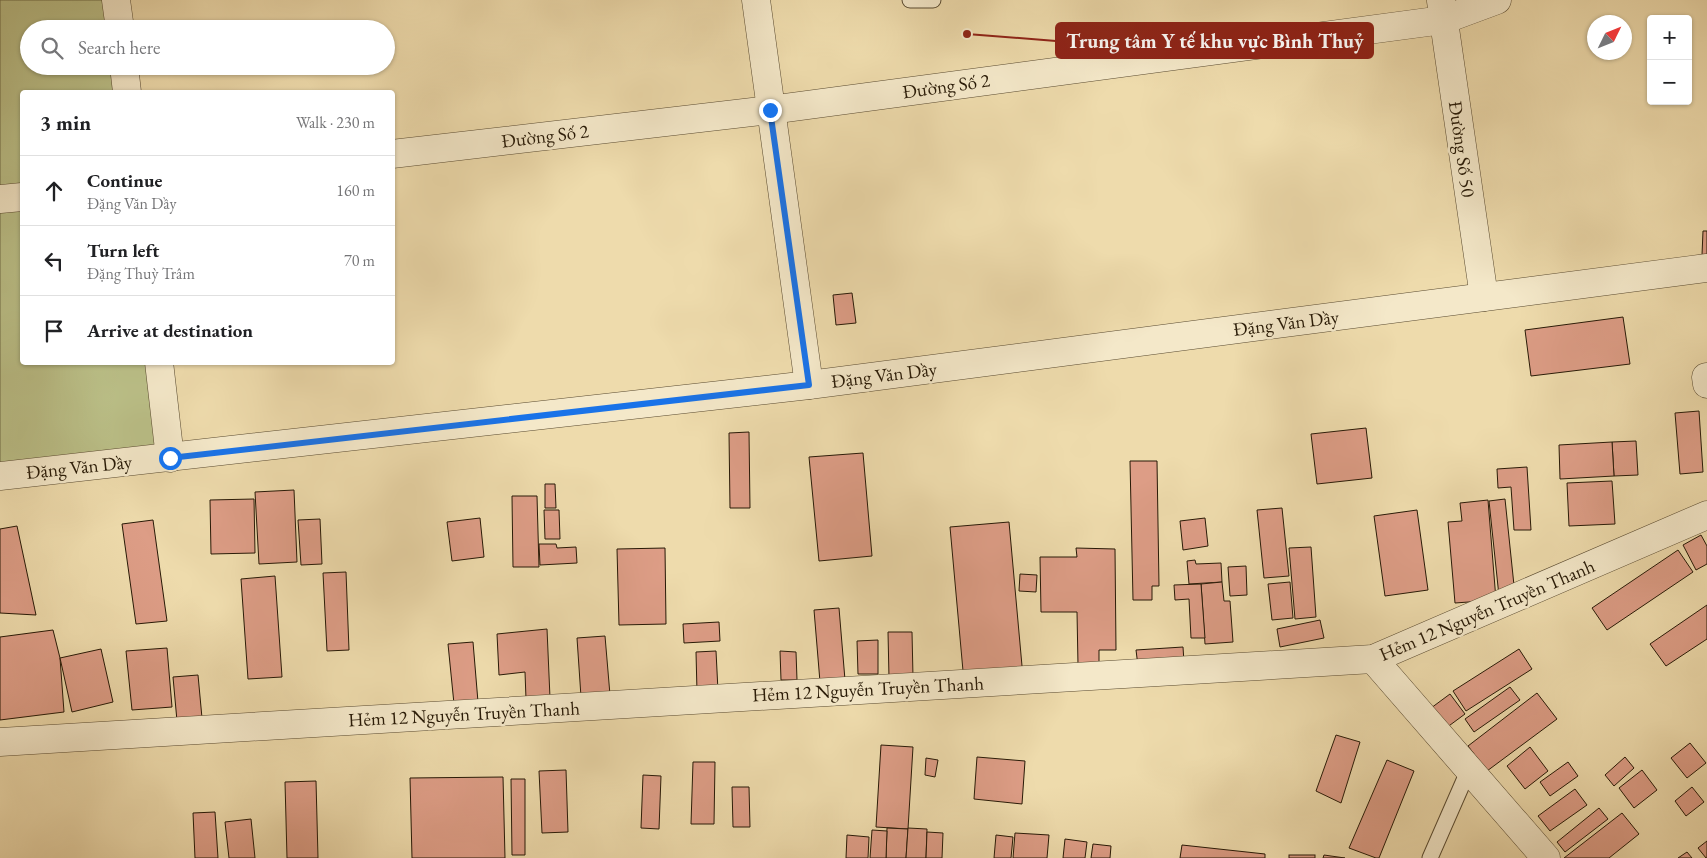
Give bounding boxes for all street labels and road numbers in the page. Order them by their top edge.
street label: Đường Số 2 [901,68,991,104]
street label: Đường Số 50 [1443,99,1481,199]
street label: Đường Số 2 [500,118,590,154]
street label: Đặng Văn Dầy [1232,304,1341,342]
street label: Đặng Văn Dầy [830,356,939,394]
street label: Đặng Văn Dầy [25,449,134,485]
street label: Hẻm 12 Nguyễn Truyền Thanh [1375,553,1599,667]
street label: Hẻm 12 Nguyễn Truyền Thanh [751,670,985,708]
street label: Hẻm 12 Nguyễn Truyền Thanh [347,695,581,733]

